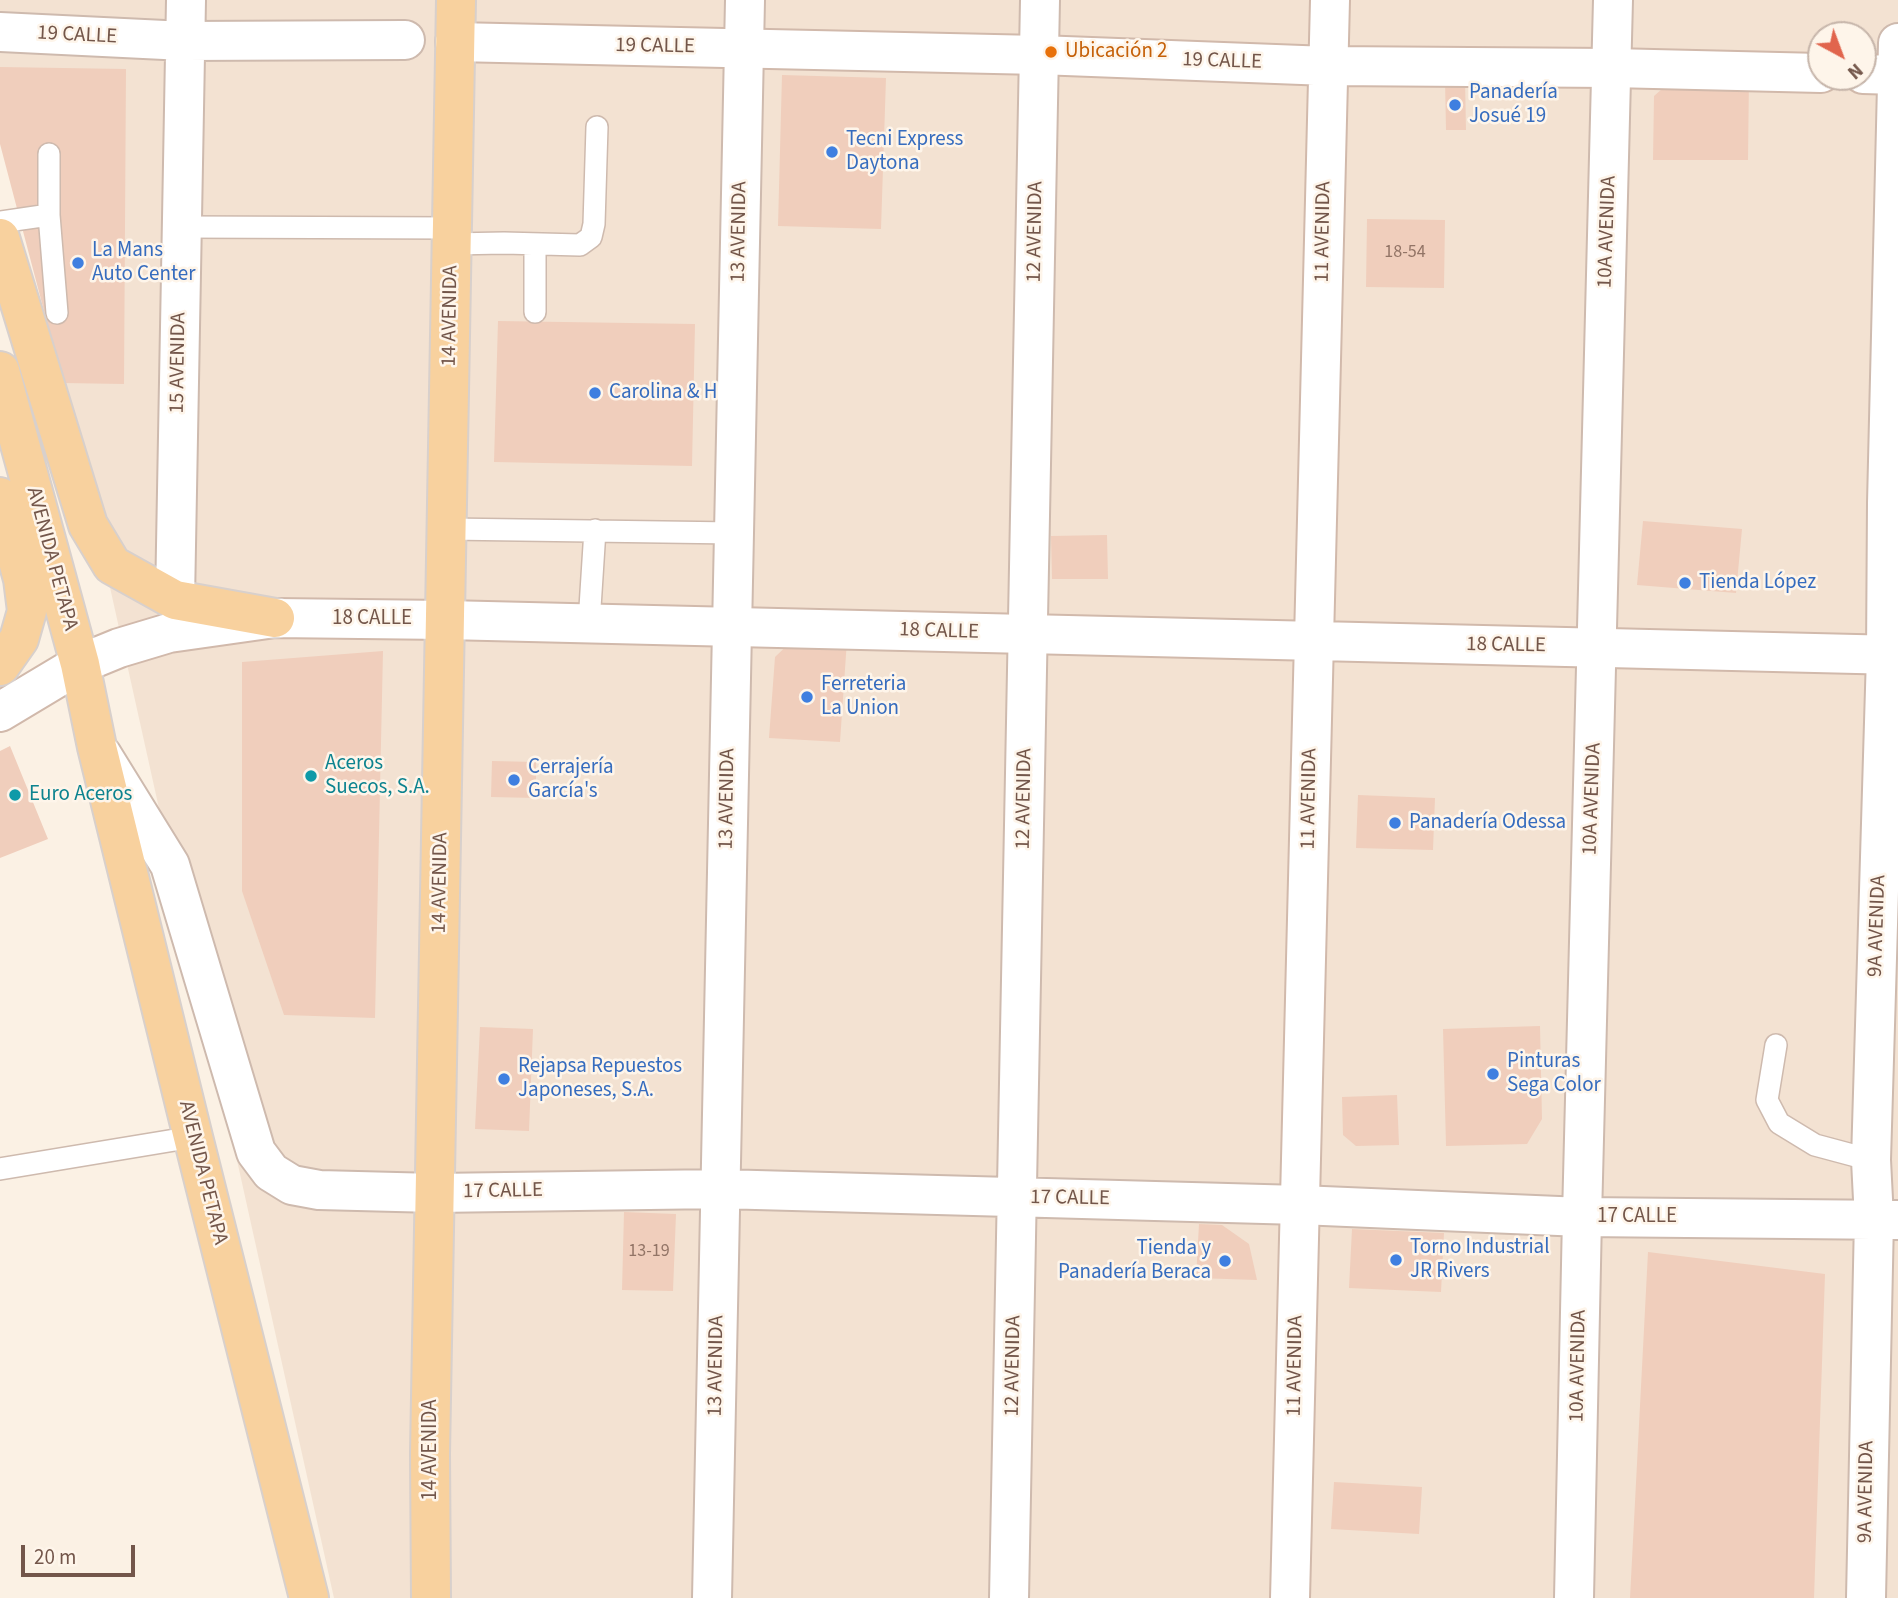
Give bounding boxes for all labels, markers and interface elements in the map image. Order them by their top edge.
street label: 19 CALLE [36,21,118,51]
north arrow [1807,21,1877,91]
street label: 19 CALLE [615,34,695,60]
place label: Ubicación 2 [1065,39,1168,65]
marker: Ubicación 2 [1043,44,1059,60]
street label: 19 CALLE [1182,48,1262,76]
text: N [1841,56,1868,85]
place label: Panadería Josué 19 [1469,80,1558,130]
marker: Panadería Josué 19 [1447,97,1463,113]
place label: Tecni Express Daytona [846,127,963,177]
marker: Tecni Express Daytona [824,144,840,160]
street label: 10A AVENIDA [1593,175,1623,289]
street label: 13 AVENIDA [727,181,753,283]
street label: 12 AVENIDA [1023,181,1049,283]
street label: 11 AVENIDA [1311,181,1337,283]
place label: La Mans Auto Center [92,238,195,288]
house number: 18-54 [1384,242,1426,264]
marker: La Mans Auto Center [70,255,86,271]
street label: 14 AVENIDA [438,265,464,367]
street label: 15 AVENIDA [166,312,192,414]
place label: Carolina & H [609,380,718,406]
marker: Carolina & H [587,385,603,401]
street label: AVENIDA PETAPA [20,484,82,634]
place label: Tienda López [1699,570,1816,596]
marker: Tienda López [1677,575,1693,591]
street label: 18 CALLE [332,606,412,632]
street label: 18 CALLE [899,618,979,646]
street label: 18 CALLE [1466,633,1546,659]
place label: Ferreteria La Union [821,672,906,722]
marker: Ferreteria La Union [799,689,815,705]
street label: 10A AVENIDA [1578,742,1608,856]
street label: 13 AVENIDA [715,748,741,850]
street label: 12 AVENIDA [1012,748,1038,850]
street label: 11 AVENIDA [1297,748,1323,850]
place label: Aceros Suecos, S.A. [325,751,430,801]
place label: Cerrajería García's [528,755,614,805]
marker: Aceros Suecos, S.A. [303,768,319,784]
marker: Cerrajería García's [506,772,522,788]
place label: Euro Aceros [29,782,132,808]
marker: Euro Aceros [7,787,23,803]
place label: Panadería Odessa [1409,810,1566,836]
marker: Panadería Odessa [1387,815,1403,831]
street label: 14 AVENIDA [428,832,454,934]
street label: 9A AVENIDA [1864,874,1892,978]
place label: Pinturas Sega Color [1507,1049,1601,1099]
place label: Rejapsa Repuestos Japoneses, S.A. [518,1054,682,1104]
marker: Pinturas Sega Color [1485,1066,1501,1082]
marker: Rejapsa Repuestos Japoneses, S.A. [496,1071,512,1087]
street label: AVENIDA PETAPA [172,1098,232,1248]
street label: 17 CALLE [463,1179,543,1205]
street label: 17 CALLE [1030,1186,1110,1212]
street label: 17 CALLE [1597,1204,1677,1230]
place label: Torno Industrial JR Rivers [1410,1235,1550,1285]
place label: Tienda y Panadería Beraca [1058,1236,1211,1286]
house number: 13-19 [628,1241,670,1263]
marker: Torno Industrial JR Rivers [1388,1252,1404,1268]
marker: Tienda y Panadería Beraca [1217,1253,1233,1269]
street label: 10A AVENIDA [1565,1309,1593,1423]
street label: 13 AVENIDA [704,1315,730,1417]
street label: 12 AVENIDA [1001,1315,1027,1417]
street label: 11 AVENIDA [1283,1315,1309,1417]
street label: 14 AVENIDA [418,1399,444,1501]
street label: 9A AVENIDA [1854,1441,1880,1543]
scale bar [24,1532,138,1576]
text: 20 m [34,1542,76,1572]

